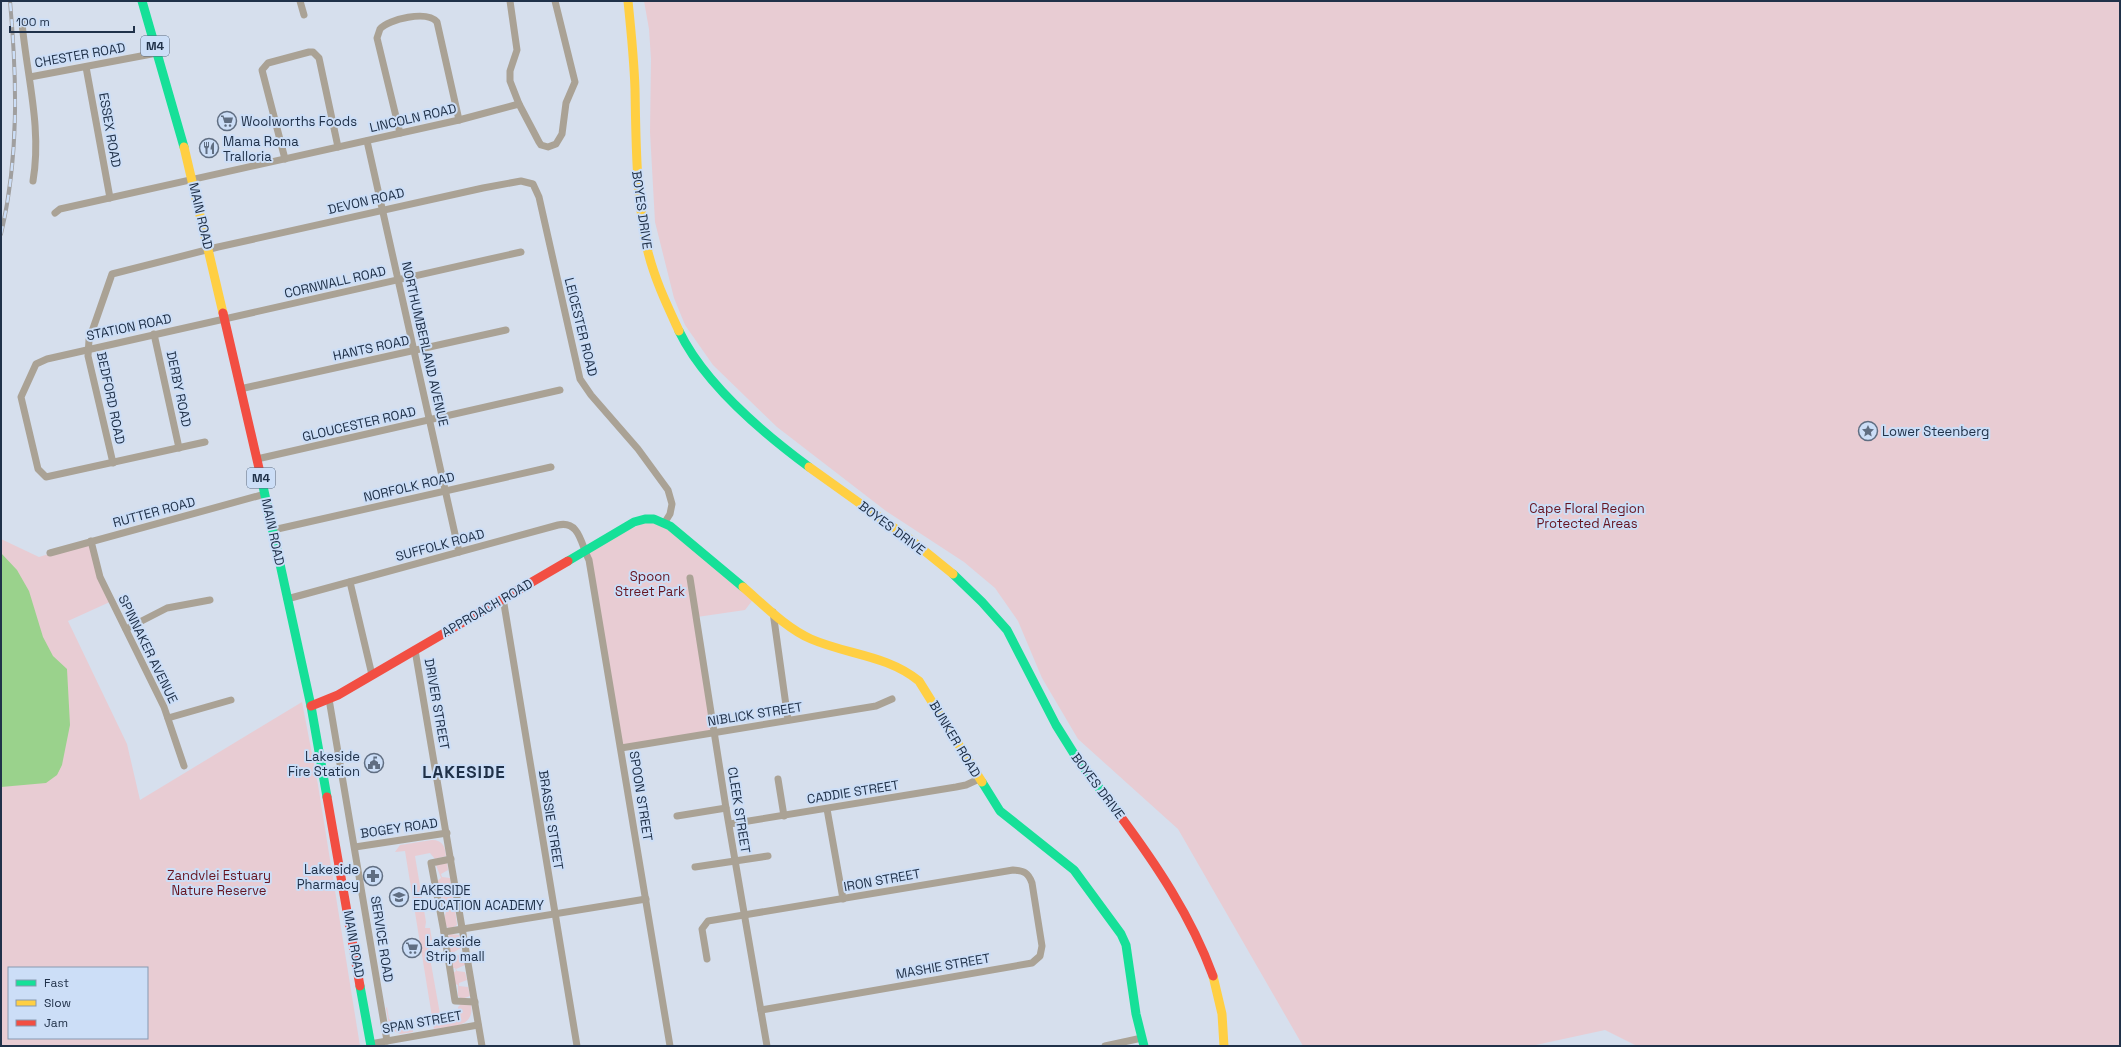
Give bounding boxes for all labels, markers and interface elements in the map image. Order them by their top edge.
scale bar [10,8,134,34]
text: 100 m [16,14,50,30]
road number: M4 [141,36,169,56]
street label: CHESTER ROAD [33,39,127,71]
street label: ESSEX ROAD [95,91,125,169]
street label: LINCOLN ROAD [368,100,458,136]
supermarket icon: Woolworths Foods [216,110,238,132]
place label: Woolworths Foods [241,113,357,130]
place label: Mama Roma Tralloria [223,133,299,165]
restaurant icon: Mama Roma Tralloria [198,137,220,159]
street label: BOYES DRIVE [628,170,656,250]
street label: MAIN ROAD [185,181,217,251]
street label: DEVON ROAD [326,184,406,218]
street label: NORTHUMBERLAND AVENUE [398,260,452,428]
street label: CORNWALL ROAD [282,262,388,302]
street label: LEICESTER ROAD [561,276,601,378]
street label: STATION ROAD [85,310,173,344]
street label: HANTS ROAD [331,332,411,364]
street label: DERBY ROAD [163,349,195,429]
street label: BEDFORD ROAD [93,350,129,446]
street label: GLOUCESTER ROAD [301,403,417,445]
place icon: Lower Steenberg [1857,420,1879,442]
place label: Lower Steenberg [1882,423,1989,440]
road number: M4 [247,468,275,488]
street label: NORFOLK ROAD [362,468,456,506]
street label: RUTTER ROAD [111,493,197,531]
street label: MAIN ROAD [258,497,288,567]
street label: BOYES DRIVE [855,497,929,559]
park label: Cape Floral Region Protected Areas [1529,500,1645,532]
street label: SUFFOLK ROAD [394,525,486,565]
park label: Spoon Street Park [615,568,685,600]
street label: APPROACH ROAD [438,575,536,641]
street label: SPINNAKER AVENUE [114,592,182,706]
street label: DRIVER STREET [421,657,453,751]
street label: NIBLICK STREET [706,698,804,730]
street label: BUNKER ROAD [925,698,985,780]
place label: Lakeside Fire Station [288,748,360,780]
street label: BOYES DRIVE [1067,749,1129,823]
street label: SPOON STREET [625,750,657,843]
public building icon: Lakeside Fire Station [363,752,385,774]
district label: LAKESIDE [422,761,506,783]
street label: CLEEK STREET [724,766,754,855]
street label: BRASSIE STREET [535,769,567,871]
street label: CADDIE STREET [806,776,901,808]
street label: BOGEY ROAD [359,814,439,842]
place label: Lakeside Pharmacy [297,861,359,893]
pharmacy icon: Lakeside Pharmacy [362,865,384,887]
street label: IRON STREET [842,865,922,895]
park label: Zandvlei Estuary Nature Reserve [167,867,271,899]
place label: LAKESIDE EDUCATION ACADEMY [413,882,544,914]
school or university icon: LAKESIDE EDUCATION ACADEMY [388,886,410,908]
street label: SERVICE ROAD [367,895,397,983]
street label: MAIN ROAD [340,909,368,979]
place label: Lakeside Strip mall [426,933,485,965]
supermarket icon: Lakeside Strip mall [401,937,423,959]
street label: MASHIE STREET [895,949,992,983]
legend [8,967,148,1039]
text: Fast [44,975,69,991]
text: Slow [44,995,71,1011]
street label: SPAN STREET [381,1007,464,1037]
text: Jam [44,1015,68,1031]

